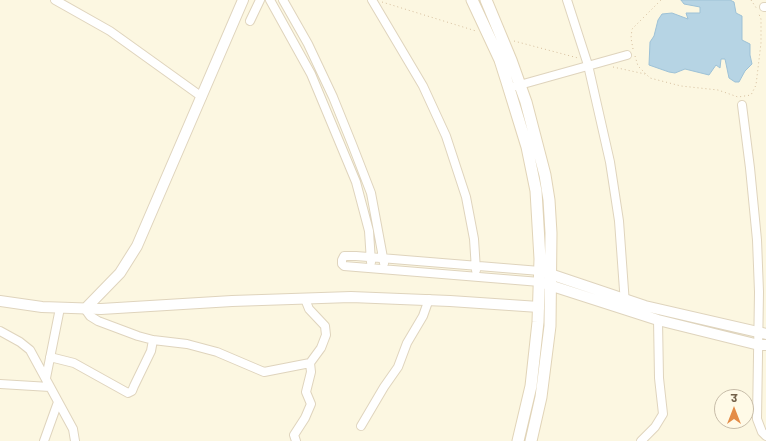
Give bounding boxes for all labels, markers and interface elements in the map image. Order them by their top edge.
north arrow [714,389,754,429]
text: उ [731,390,737,406]

